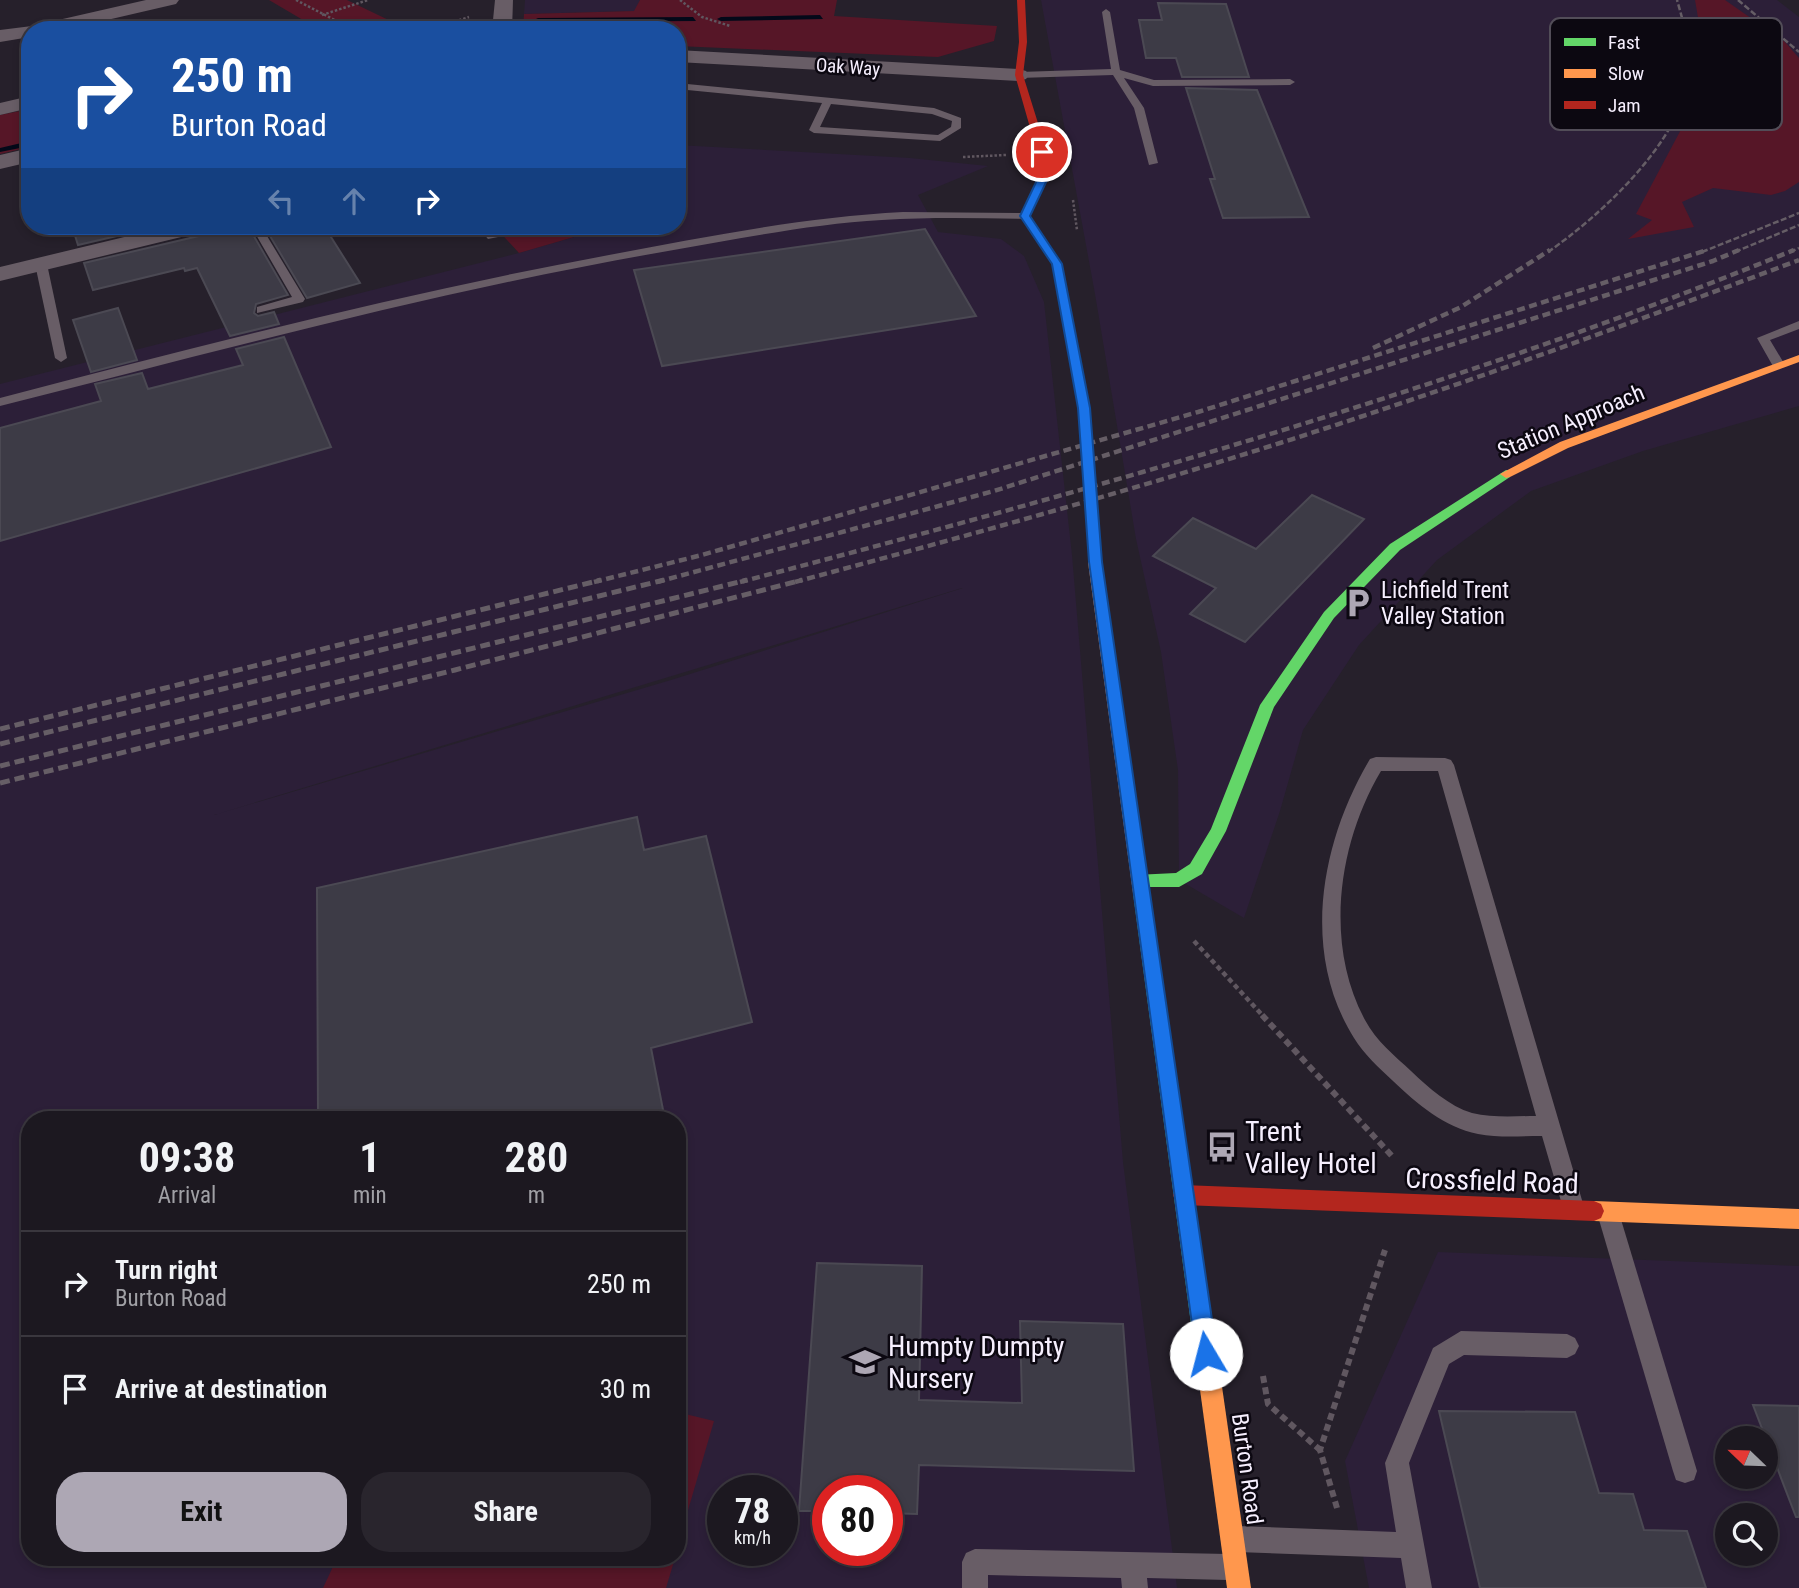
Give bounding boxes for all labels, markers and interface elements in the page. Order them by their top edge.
legend [1550,18,1782,130]
text: Fast [1608,31,1640,54]
text: 250 m [171,47,293,104]
icon: right [56,49,147,140]
street label: Oak Way [815,53,881,81]
text: Slow [1608,62,1644,85]
text: Jam [1608,94,1641,117]
text: Burton Road [171,106,327,144]
pin [1012,122,1072,182]
icon: arrive [1023,133,1061,171]
icon: left [262,182,300,220]
icon: ahead [335,182,373,220]
icon: right [408,182,446,220]
street label: Station Approach [1494,379,1648,465]
place label: Lichfield Trent Valley Station [1381,577,1509,630]
parking icon: Lichfield Trent Valley Station [1341,586,1375,620]
place label: Trent Valley Hotel [1245,1115,1377,1180]
bus stop icon: Trent Valley Hotel [1205,1130,1239,1164]
text: 09:38 [139,1133,235,1182]
text: 1 [359,1133,380,1182]
text: 280 [504,1133,568,1182]
street label: Crossfield Road [1405,1161,1579,1201]
text: Arrival [158,1182,216,1209]
text: min [353,1182,387,1209]
text: m [528,1182,545,1209]
text: Turn right [115,1255,217,1285]
icon: right [56,1265,94,1303]
text: 250 m [587,1269,651,1299]
text: Burton Road [115,1285,227,1312]
position arrow [1169,1317,1243,1391]
place label: Humpty Dumpty Nursery [888,1330,1065,1395]
school or university icon: Humpty Dumpty Nursery [848,1345,882,1379]
icon: arrive [56,1370,94,1408]
text: Arrive at destination [115,1374,327,1404]
text: 30 m [600,1374,651,1404]
street label: Burton Road [1226,1412,1268,1526]
north arrow [1715,1426,1778,1489]
map controls [1715,1426,1778,1566]
button: Exit [56,1472,347,1552]
button: Share [361,1472,651,1552]
speed limit sign: 80 [812,1475,903,1566]
text: 78 [735,1491,770,1532]
button: search [1715,1503,1778,1566]
text: km/h [734,1527,771,1548]

